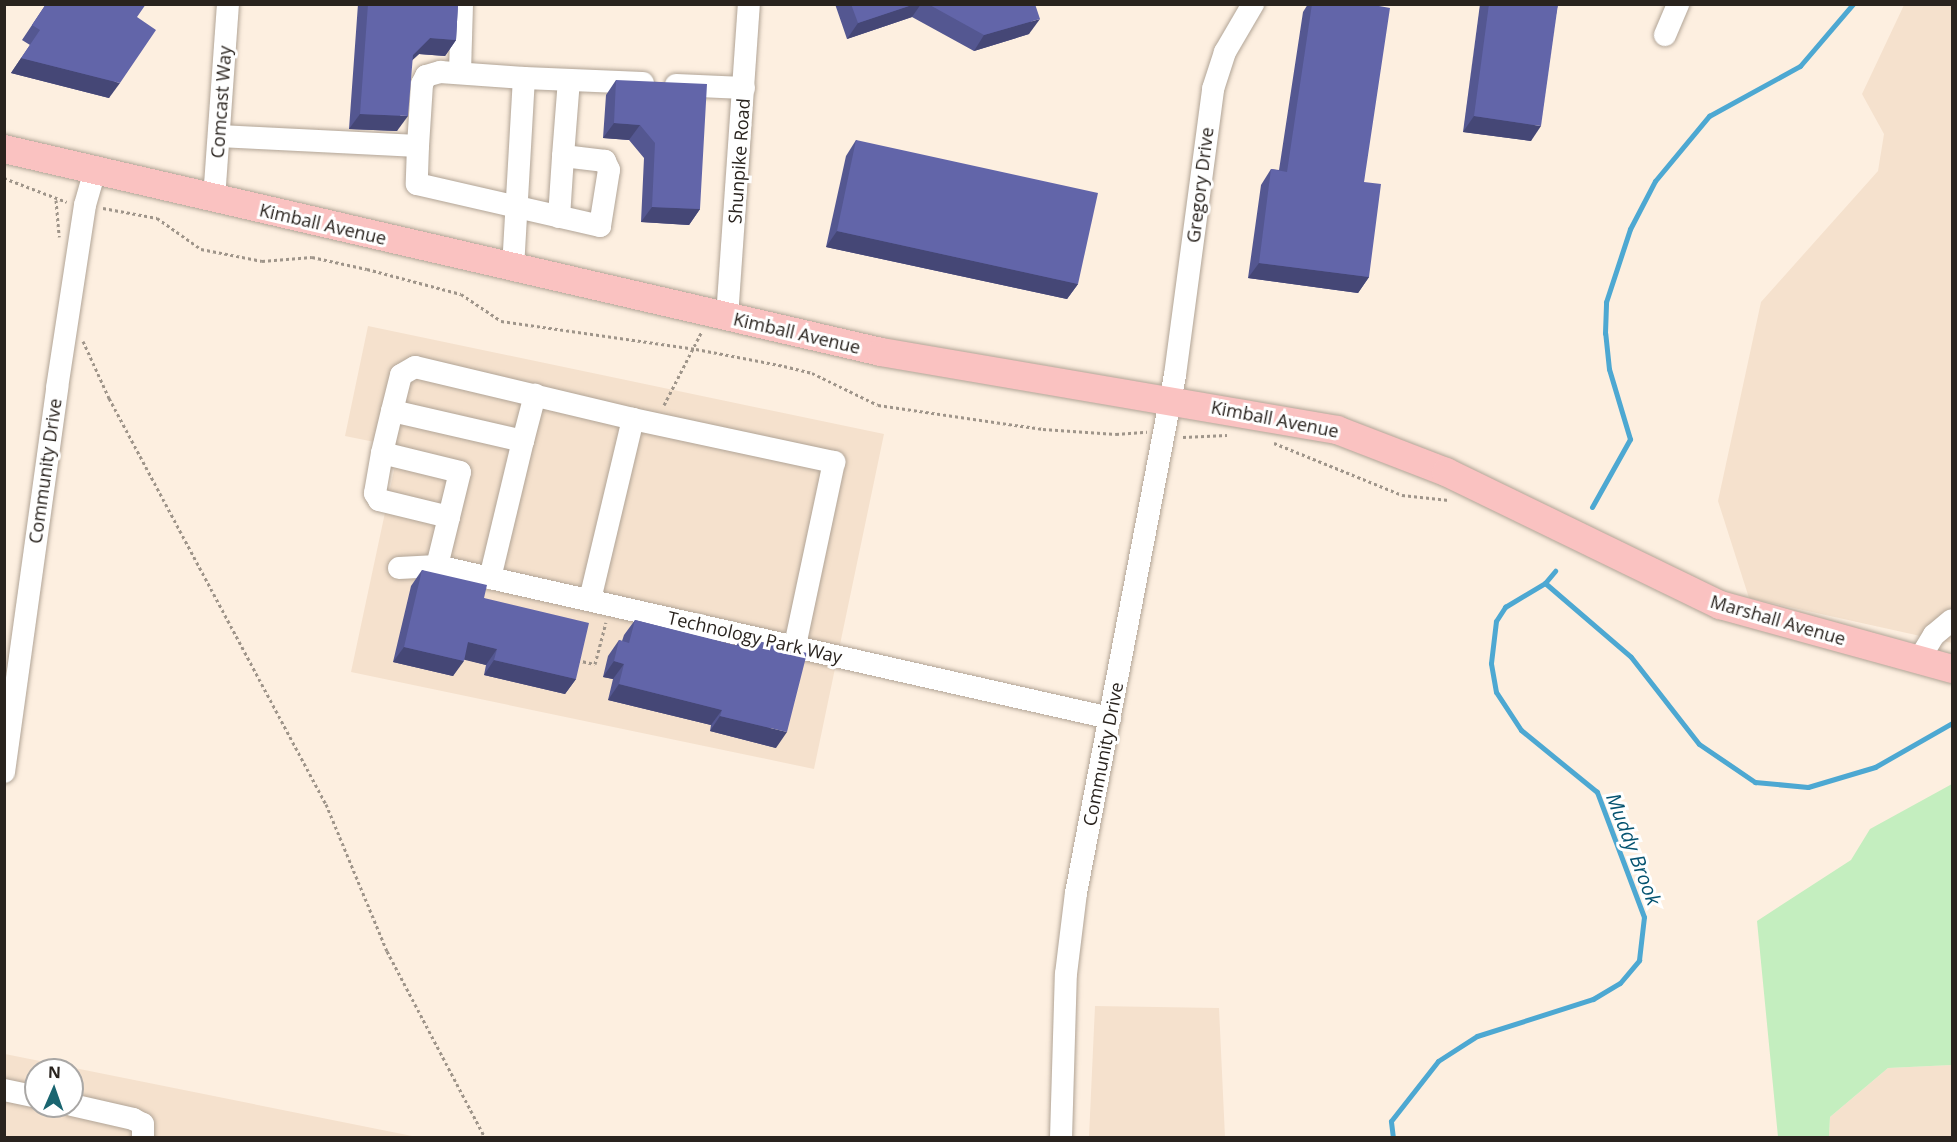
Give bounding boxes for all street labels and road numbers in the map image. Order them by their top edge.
street label: Comcast Way [206,45,236,159]
street label: Shunpike Road [724,98,754,224]
street label: Gregory Drive [1182,126,1218,244]
street label: Kimball Avenue [257,199,389,249]
street label: Kimball Avenue [731,308,863,358]
street label: Kimball Avenue [1209,396,1341,442]
street label: Community Drive [24,397,66,545]
street label: Marshall Avenue [1708,590,1848,650]
street label: Technology Park Way [666,606,844,668]
street label: Community Drive [1078,680,1128,828]

